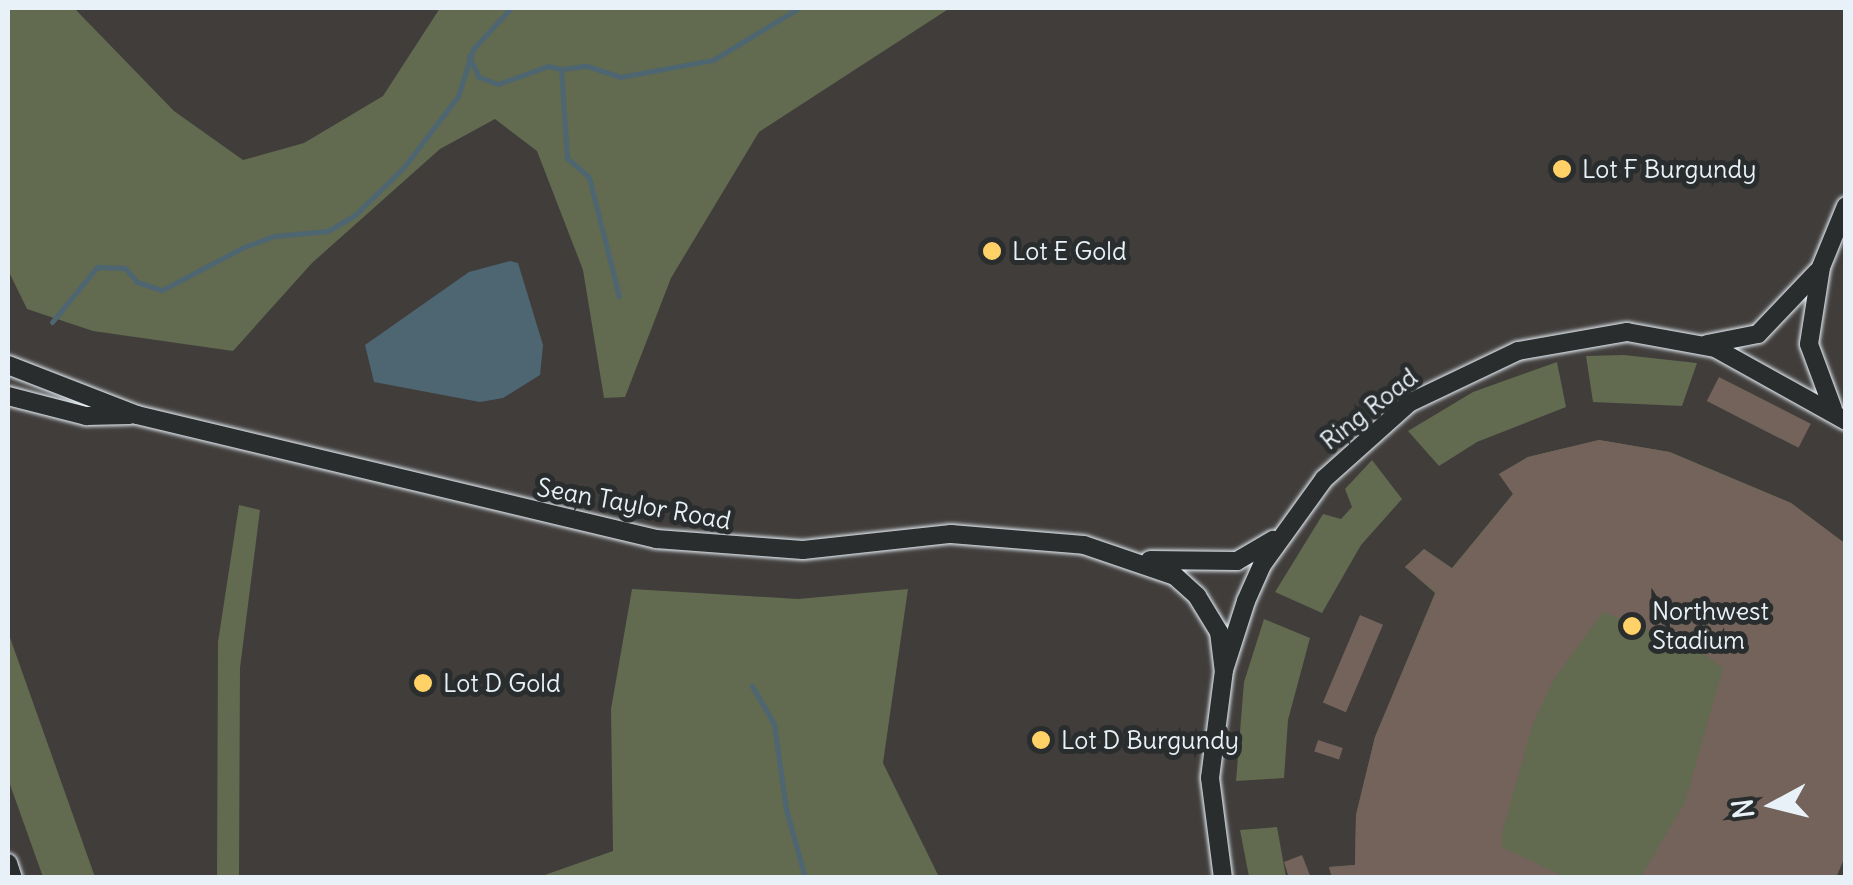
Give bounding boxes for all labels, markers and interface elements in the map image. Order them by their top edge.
place label: Lot F Burgundy [1582,154,1756,184]
marker: Lot F Burgundy [1551,158,1573,180]
place label: Lot E Gold [1012,236,1127,266]
marker: Lot E Gold [981,240,1003,262]
street label: Ring Road [1315,362,1423,456]
street label: Sean Taylor Road [535,472,733,536]
place label: Northwest Stadium [1652,597,1769,656]
marker: Northwest Stadium [1621,615,1643,637]
place label: Lot D Gold [443,668,561,698]
marker: Lot D Gold [412,672,434,694]
place label: Lot D Burgundy [1061,725,1239,755]
marker: Lot D Burgundy [1030,729,1052,751]
north arrow [1723,755,1823,855]
text: N [1724,797,1762,820]

